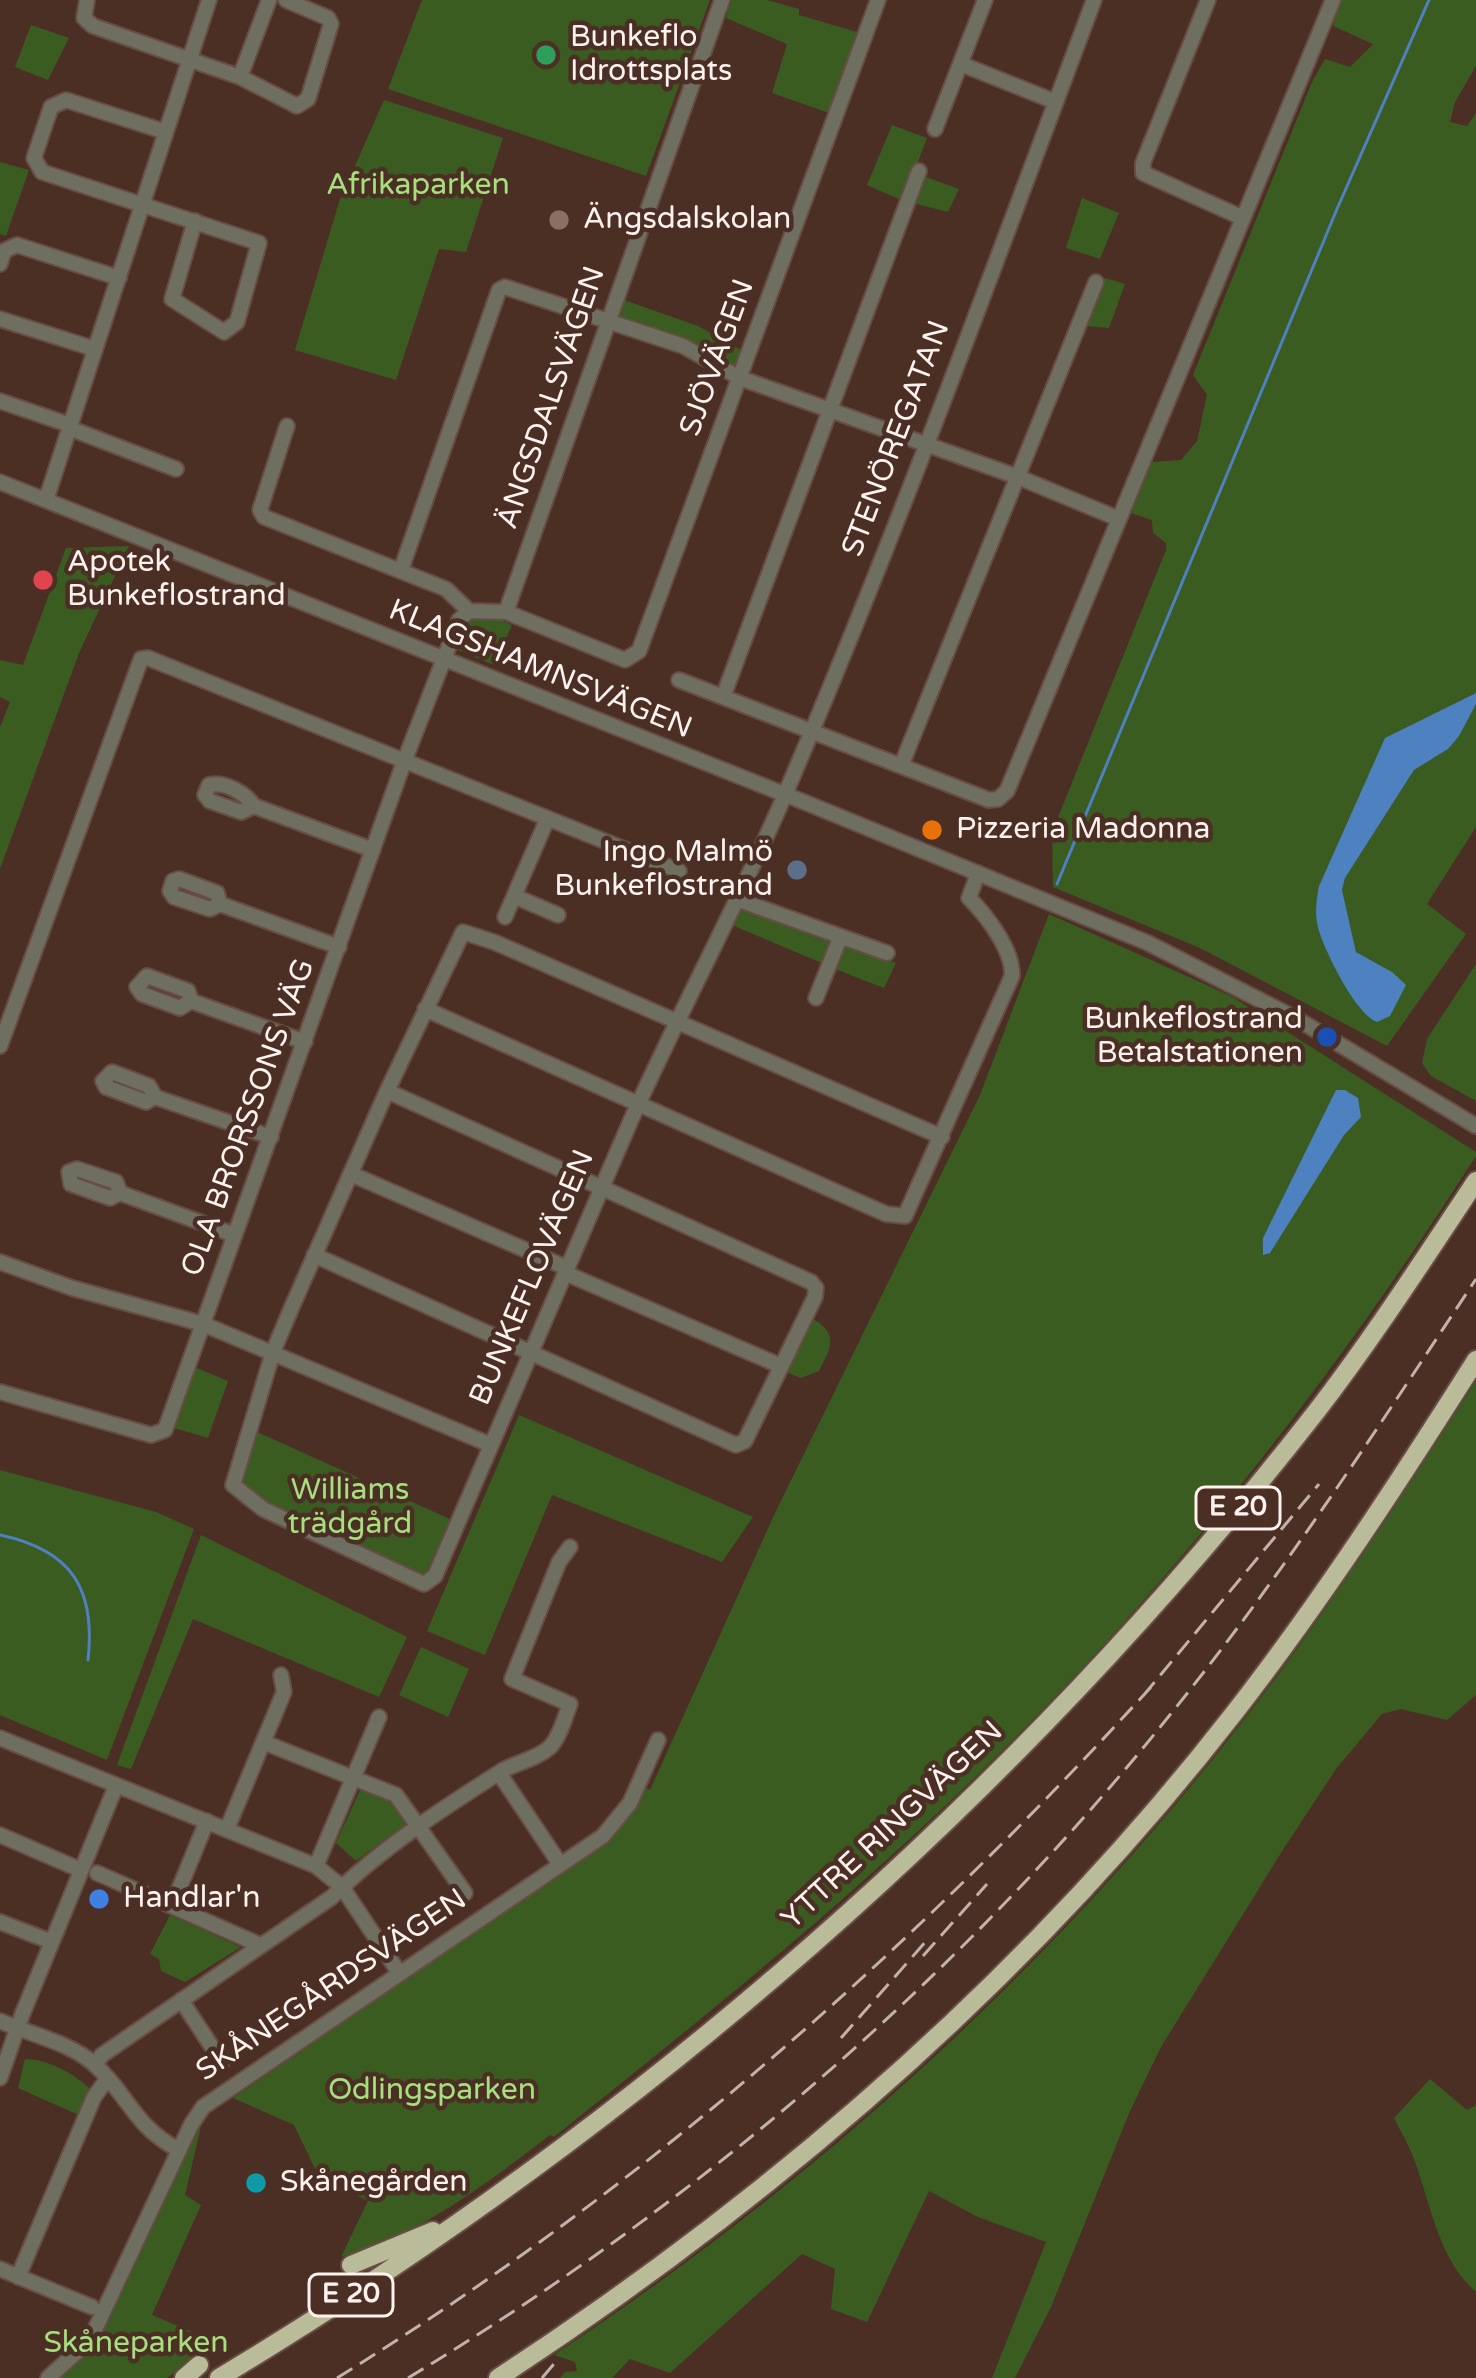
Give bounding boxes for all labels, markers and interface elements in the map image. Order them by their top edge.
place label: Bunkeflo Idrottsplats [570,20,732,90]
marker: Bunkeflo Idrottsplats [533,42,559,68]
park label: Afrikaparken [326,168,510,204]
place label: Ängsdalskolan [583,202,791,238]
marker: Ängsdalskolan [546,207,572,233]
street label: ÄNGSDALSVÄGEN [490,262,614,534]
street label: SJÖVÄGEN [673,275,763,441]
street label: STENÖREGATAN [835,316,959,562]
place label: Apotek Bunkeflostrand [67,545,286,616]
marker: Apotek Bunkeflostrand [30,567,56,593]
street label: KLAGSHAMNSVÄGEN [383,593,697,747]
place label: Pizzeria Madonna [956,812,1210,848]
marker: Pizzeria Madonna [919,817,945,843]
place label: Ingo Malmö Bunkeflostrand [554,835,773,906]
marker: Ingo Malmö Bunkeflostrand [784,857,810,883]
street label: OLA BRORSSONS VÄG [175,954,323,1282]
place label: Bunkeflostrand Betalstationen [1084,1002,1303,1072]
marker: Bunkeflostrand Betalstationen [1314,1024,1340,1050]
street label: BUNKEFLOVÄGEN [463,1145,603,1411]
park label: Williams trädgård [288,1473,412,1544]
road number: E 20 [1196,1487,1280,1529]
street label: YTTRE RINGVÄGEN [775,1714,1011,1938]
place label: Handlar'n [123,1881,260,1917]
street label: SKÅNEGÅRDSVÄGEN [190,1882,474,2090]
marker: Handlar'n [86,1886,112,1912]
park label: Odlingsparken [328,2073,536,2109]
place label: Skånegården [280,2165,467,2201]
marker: Skånegården [243,2170,269,2196]
road number: E 20 [309,2274,393,2316]
park label: Skåneparken [43,2326,229,2362]

